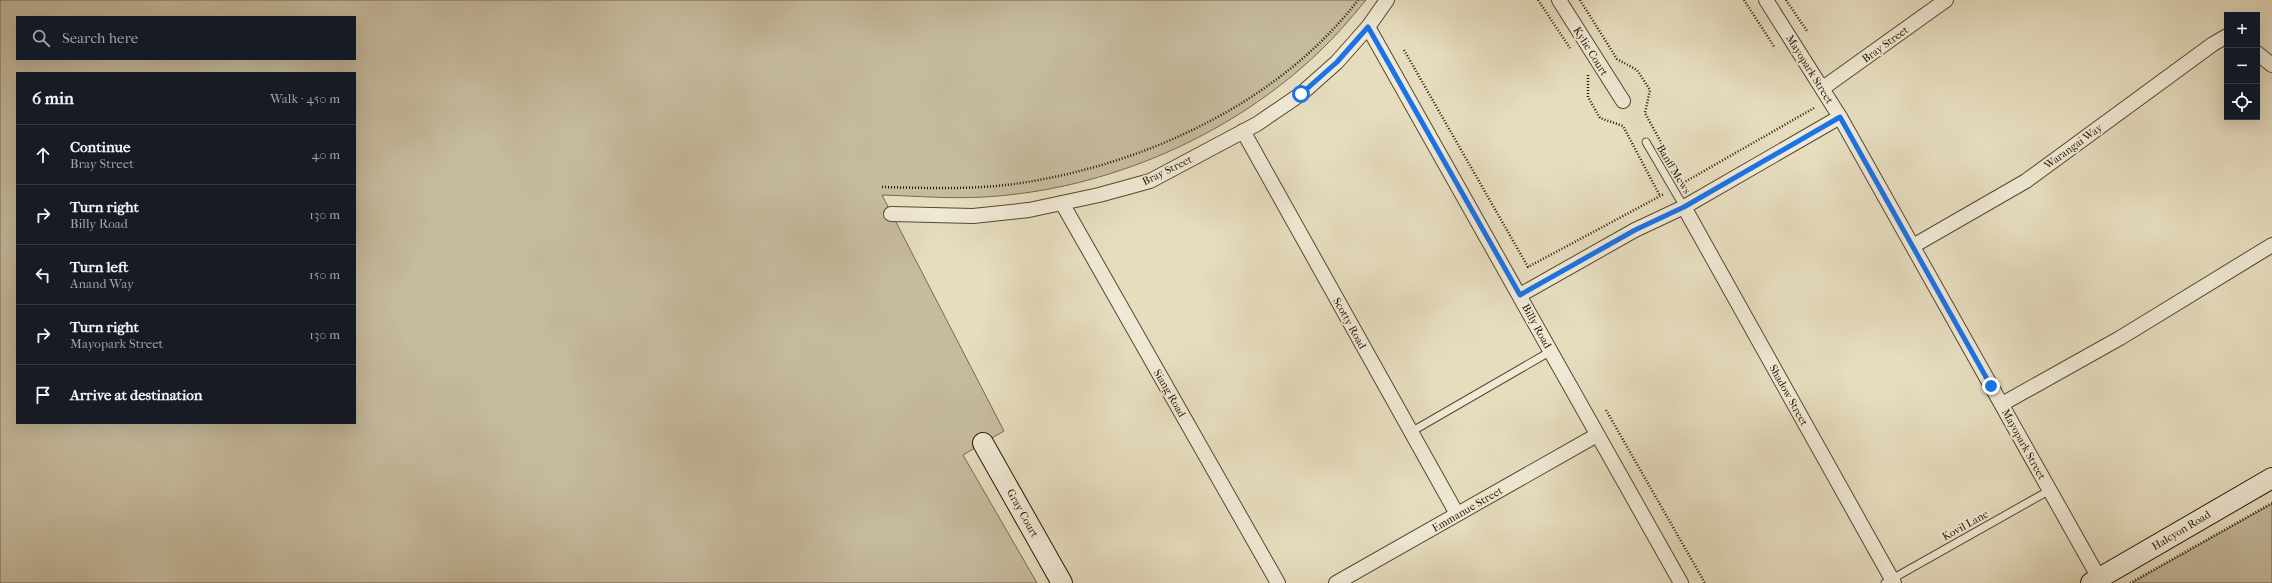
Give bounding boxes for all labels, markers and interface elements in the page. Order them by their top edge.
map controls [2224,12,2260,120]
button: + [2224,12,2260,48]
search box [16,16,356,60]
street label: Bray Street [1860,23,1911,66]
street label: Kylie Court [1570,24,1611,78]
icon: search [30,27,52,49]
text: Search here [62,29,138,47]
street label: Mayopark Street [1783,32,1836,106]
button: − [2224,48,2260,84]
button: locate [2224,84,2260,120]
route start [1292,85,1310,103]
text: 6 min [32,88,74,108]
text: Walk · 450 m [270,91,340,106]
street label: Warangai Way [2041,120,2106,172]
text: Continue [70,138,130,156]
street label: Banff Mews [1654,142,1693,196]
icon: ahead [32,144,54,166]
text: 40 m [312,147,340,162]
street label: Bray Street [1140,153,1194,188]
text: Bray Street [70,156,134,171]
text: Turn right [70,198,139,216]
icon: right [32,204,54,226]
text: 130 m [309,207,340,222]
text: Billy Road [70,216,128,231]
text: Turn left [70,258,128,276]
icon: left [32,264,54,286]
text: 150 m [309,267,340,282]
text: Anand Way [70,276,134,291]
street label: Scotty Road [1330,295,1369,352]
street label: Billy Road [1519,302,1555,352]
text: Turn right [70,318,139,336]
icon: right [32,324,54,346]
text: 130 m [309,327,340,342]
text: Mayopark Street [70,336,163,351]
street label: Shadow Street [1766,362,1811,428]
street label: Siang Road [1151,367,1189,420]
route end [1982,377,2000,395]
icon: arrive [32,384,54,406]
text: Arrive at destination [70,386,202,404]
street label: Mayopark Street [1999,407,2048,482]
street label: Emmanue Street [1430,484,1505,535]
street label: Gray Court [1004,487,1041,540]
street label: Kovil Lane [1940,507,1991,543]
street label: Halcyon Road [2150,507,2214,553]

